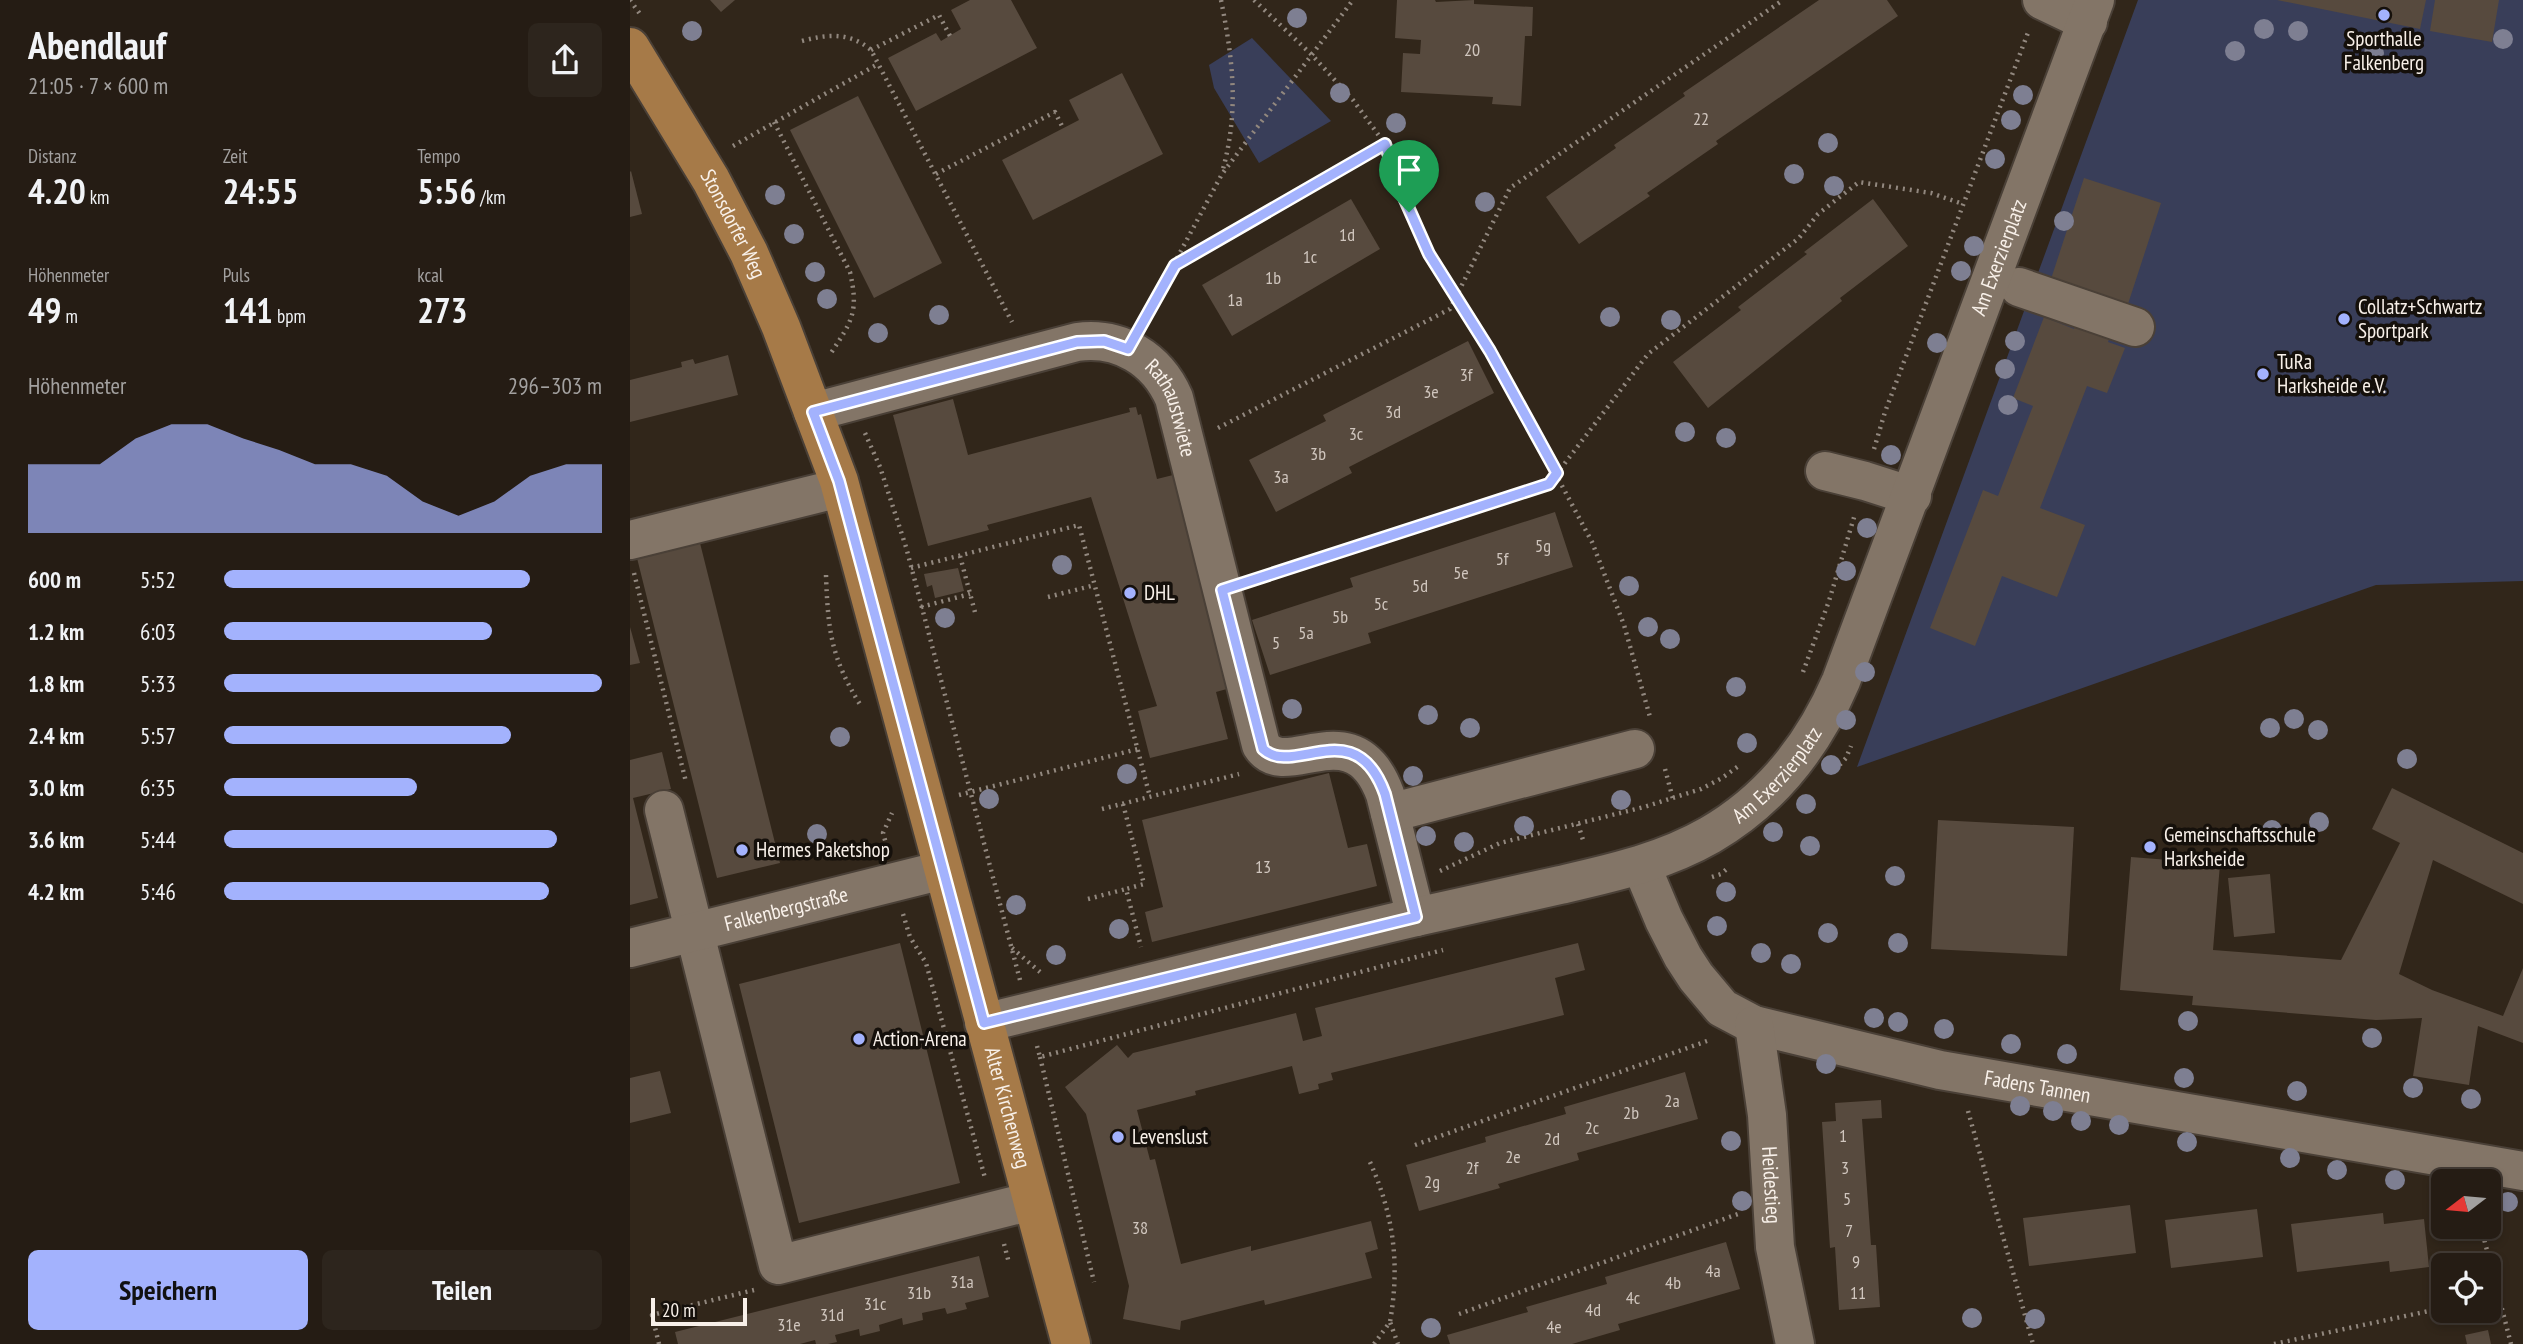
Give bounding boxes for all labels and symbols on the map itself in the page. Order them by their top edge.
marker: Sporthalle Falkenberg [2376,7,2392,23]
place label: Sporthalle Falkenberg [2344,25,2424,76]
house number: 20 [1464,38,1480,61]
house number: 22 [1693,107,1709,130]
pin [1379,140,1439,212]
street label: Stonsdorfer Weg [695,164,772,282]
street label: Am Exerzierplatz [1965,195,2033,319]
house number: 1d [1339,223,1355,246]
house number: 1c [1303,245,1318,268]
house number: 1b [1265,266,1281,289]
house number: 1a [1227,288,1243,311]
place label: Collatz+Schwartz Sportpark [2358,293,2482,344]
marker: Collatz+Schwartz Sportpark [2336,311,2352,327]
place label: TuRa Harksheide e.V. [2277,348,2386,399]
street label: Rathaustwiete [1140,353,1202,460]
house number: 3f [1460,363,1474,386]
marker: TuRa Harksheide e.V. [2255,366,2271,382]
house number: 3e [1423,380,1439,403]
house number: 3d [1385,400,1401,423]
house number: 3c [1349,422,1364,445]
house number: 3b [1310,442,1326,465]
house number: 3a [1273,465,1289,488]
house number: 5g [1535,534,1551,557]
house number: 5f [1496,547,1510,570]
house number: 5e [1453,561,1469,584]
house number: 5d [1412,574,1428,597]
place label: DHL [1144,579,1175,606]
marker: DHL [1122,585,1138,601]
house number: 5c [1374,592,1389,615]
house number: 5b [1332,605,1348,628]
house number: 5a [1298,621,1314,644]
house number: 5 [1272,631,1280,654]
street label: Am Exerzierplatz [1727,722,1828,829]
place label: Gemeinschaftsschule Harksheide [2164,821,2316,872]
place label: Hermes Paketshop [756,836,890,863]
marker: Gemeinschaftsschule Harksheide [2142,839,2158,855]
marker: Hermes Paketshop [734,842,750,858]
house number: 13 [1255,855,1271,878]
street label: Falkenbergstraße [721,880,851,937]
place label: Action-Arena [873,1025,967,1052]
marker: Action-Arena [851,1031,867,1047]
street label: Alter Kirchenweg [979,1044,1037,1171]
street label: Fadens Tannen [1982,1064,2093,1109]
house number: 2a [1664,1089,1680,1112]
house number: 2b [1623,1101,1639,1124]
house number: 2c [1585,1116,1600,1139]
place label: Levenslust [1132,1123,1208,1150]
house number: 1 [1839,1124,1847,1147]
house number: 2d [1544,1127,1560,1150]
marker: Levenslust [1110,1129,1126,1145]
house number: 2e [1505,1145,1521,1168]
street label: Heidestieg [1756,1145,1788,1224]
house number: 2f [1466,1156,1480,1179]
house number: 3 [1841,1156,1849,1179]
north arrow [2431,1169,2501,1239]
house number: 2g [1424,1170,1440,1193]
house number: 5 [1843,1187,1851,1210]
house number: 38 [1132,1216,1148,1239]
house number: 7 [1845,1219,1853,1242]
house number: 9 [1852,1250,1860,1273]
house number: 4a [1705,1259,1721,1282]
house number: 31a [950,1270,974,1293]
house number: 4b [1665,1271,1681,1294]
house number: 31b [907,1281,931,1304]
house number: 11 [1850,1281,1866,1304]
house number: 4c [1626,1286,1641,1309]
house number: 31c [864,1292,887,1315]
scale bar [651,1295,747,1327]
house number: 4d [1585,1298,1601,1321]
house number: 31d [820,1303,844,1326]
house number: 31e [777,1313,801,1336]
house number: 4e [1546,1315,1562,1338]

